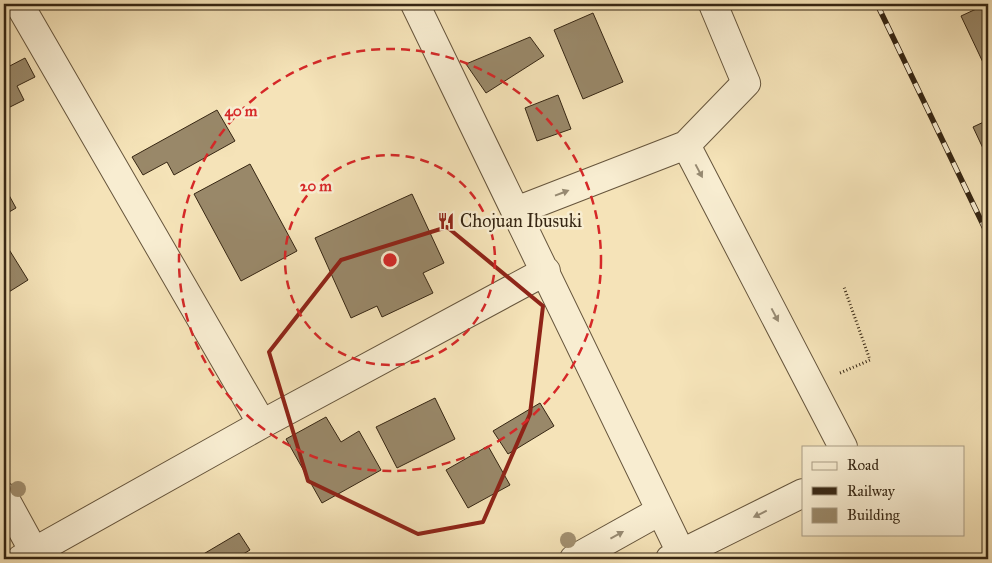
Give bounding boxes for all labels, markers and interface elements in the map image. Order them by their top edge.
text: 40 m [225,102,258,121]
one-way arrow [695,165,704,178]
text: 20 m [300,177,332,195]
one-way arrow [554,189,569,197]
place label: Chojuan Ibusuki [460,210,582,232]
restaurant icon: Chojuan Ibusuki [436,211,456,231]
centre of rings [381,251,399,269]
one-way arrow [771,308,779,323]
legend [802,446,964,536]
text: Road [847,456,879,474]
text: Railway [847,482,896,500]
text: Building [847,506,901,524]
one-way arrow [752,510,767,518]
one-way arrow [610,531,624,540]

